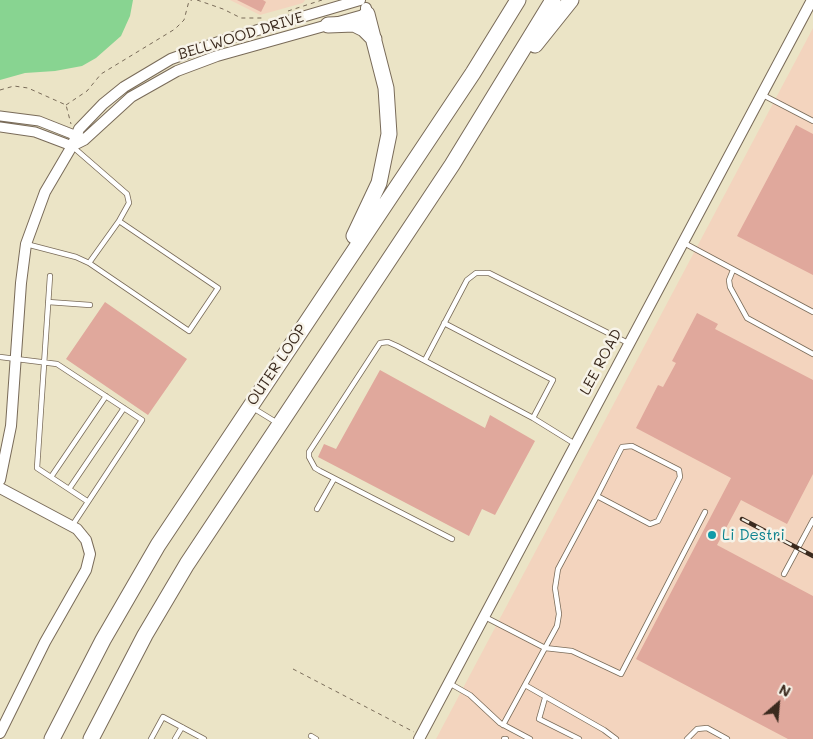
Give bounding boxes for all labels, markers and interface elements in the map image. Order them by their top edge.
street label: BELLWOOD DRIVE [176,8,306,64]
street label: OUTER LOOP [243,321,311,409]
street label: LEE ROAD [576,326,626,398]
place label: Li Destri [722,526,785,544]
marker: Li Destri [706,529,718,541]
north arrow [753,679,803,729]
text: N [776,679,794,701]

